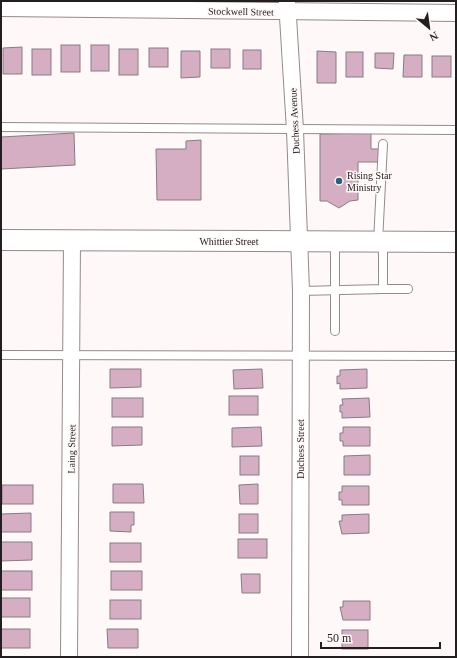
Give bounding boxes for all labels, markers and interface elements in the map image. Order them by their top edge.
street label: Stockwell Street [208,5,274,18]
north arrow [409,8,449,48]
text: N [427,30,440,44]
street label: Duchess Avenue [287,87,302,154]
place label: Rising Star Ministry [347,170,392,193]
marker: Rising Star Ministry [334,176,344,186]
street label: Whittier Street [199,236,259,247]
street label: Duchess Street [295,419,306,479]
street label: Laing Street [66,424,77,474]
scale bar [321,624,440,650]
text: 50 m [327,631,352,645]

